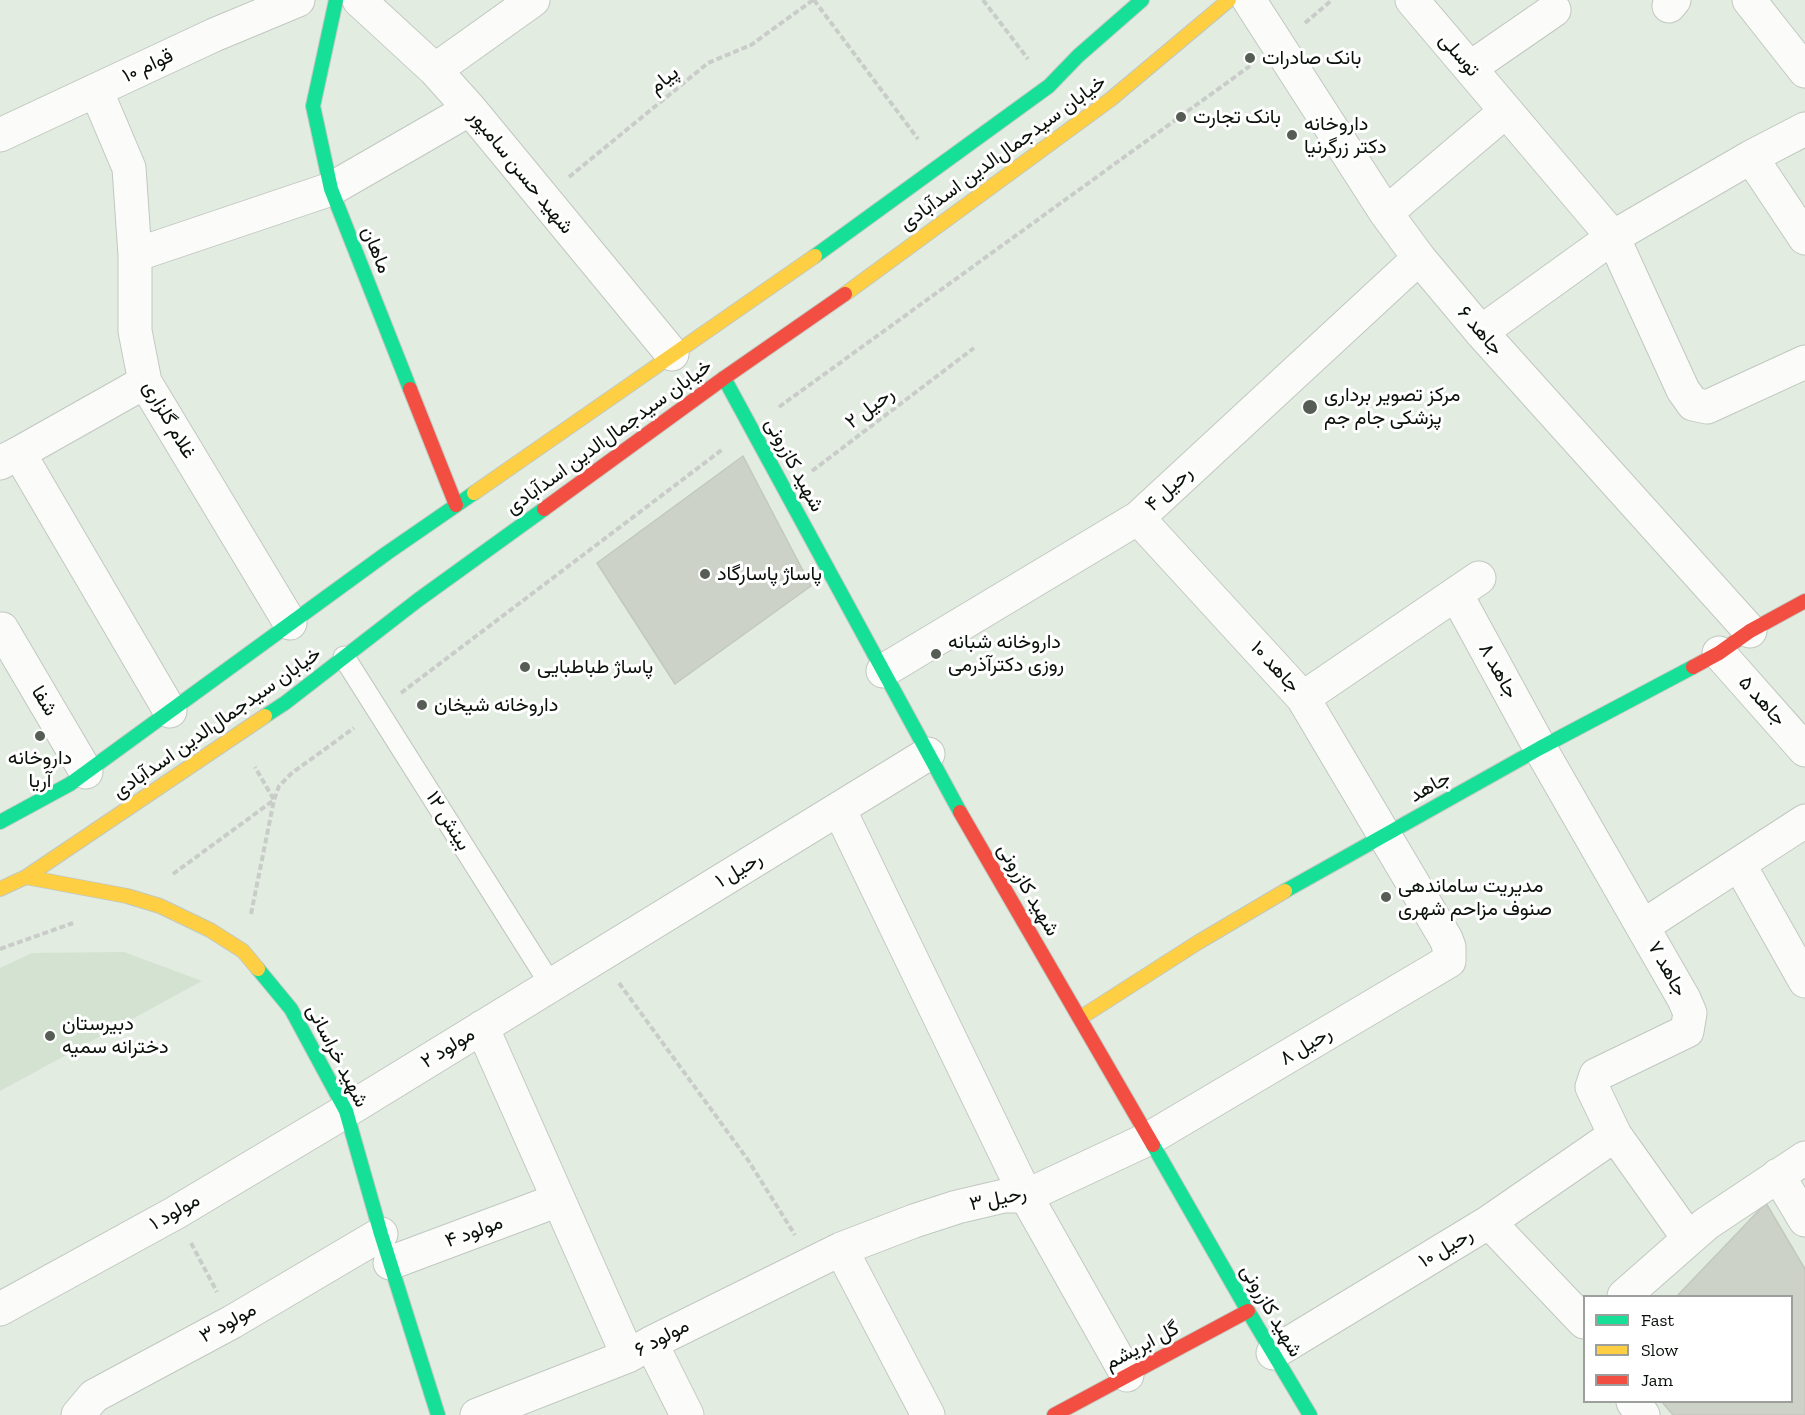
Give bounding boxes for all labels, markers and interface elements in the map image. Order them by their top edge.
street label: توسلی [1433,28,1485,82]
street label: قوام ۱۰ [119,44,177,88]
place label: بانک صادرات [1262,46,1361,70]
marker: بانک صادرات [1243,51,1257,65]
street label: پیام [644,61,684,99]
street label: خیابان سیدجمال‌الدین اسدآبادی [895,70,1111,236]
street label: شهید حسن سامپور [463,105,579,239]
place label: بانک تجارت [1193,105,1281,129]
marker: بانک تجارت [1174,110,1188,124]
place label: داروخانه دکتر زرگرنیا [1304,112,1387,159]
marker: داروخانه دکتر زرگرنیا [1285,128,1299,142]
street label: ماهان [356,223,396,277]
street label: جاهد ۶ [1452,301,1508,361]
street label: خیابان سیدجمال‌الدین اسدآبادی [501,354,717,520]
street label: غلام گلزاری [137,377,201,463]
street label: رحیل ۲ [841,382,899,434]
place label: مرکز تصویر برداری پزشکی جام جم [1324,383,1460,430]
marker: مرکز تصویر برداری پزشکی جام جم [1301,398,1319,416]
street label: شهید کازرونی [759,414,829,516]
street label: رحیل ۴ [1140,461,1198,517]
place label: پاساژ پاسارگاد [717,562,822,586]
marker: پاساژ پاسارگاد [698,567,712,581]
place label: داروخانه شبانه روزی دکترآذرمی [948,630,1064,677]
street label: جاهد ۱۰ [1245,636,1305,698]
street label: جاهد ۸ [1473,639,1523,703]
street label: خیابان سیدجمال‌الدین اسدآبادی [108,642,326,804]
marker: داروخانه شبانه روزی دکترآذرمی [929,647,943,661]
place label: پاساژ طباطبایی [537,655,653,679]
marker: پاساژ طباطبایی [518,660,532,674]
street label: جاهد ۵ [1733,671,1791,731]
street label: شفا [26,682,62,720]
place label: داروخانه شیخان [434,693,558,717]
marker: داروخانه شیخان [415,698,429,712]
marker: داروخانه آریا [33,729,47,743]
place label: داروخانه آریا [8,746,72,793]
street label: جاهد [1405,766,1455,808]
street label: بینش ۱۲ [420,787,476,855]
street label: شهید کازرونی [992,839,1064,941]
street label: رحیل ۱ [711,847,767,893]
place label: مدیریت ساماندهی صنوف مزاحم شهری [1398,874,1552,921]
marker: مدیریت ساماندهی صنوف مزاحم شهری [1379,890,1393,904]
street label: جاهد ۷ [1642,937,1692,1001]
street label: شهید خراسانی [301,1001,373,1111]
place label: دبیرستان دخترانه سمیه [62,1012,169,1059]
street label: رحیل ۸ [1276,1021,1336,1071]
street label: مولود ۲ [417,1022,479,1074]
marker: دبیرستان دخترانه سمیه [43,1029,57,1043]
street label: رحیل ۳ [967,1181,1029,1217]
street label: مولود ۱ [146,1188,204,1236]
street label: مولود ۴ [442,1211,506,1253]
street label: رحیل ۱۰ [1415,1223,1477,1273]
street label: شهید کازرونی [1235,1260,1307,1362]
legend [1583,1295,1793,1403]
street label: مولود ۳ [195,1298,261,1348]
text: Fast [1641,1309,1674,1331]
street label: مولود ۶ [631,1314,693,1362]
street label: گل ابریشم [1101,1316,1183,1376]
text: Slow [1641,1339,1678,1361]
text: Jam [1641,1369,1673,1391]

